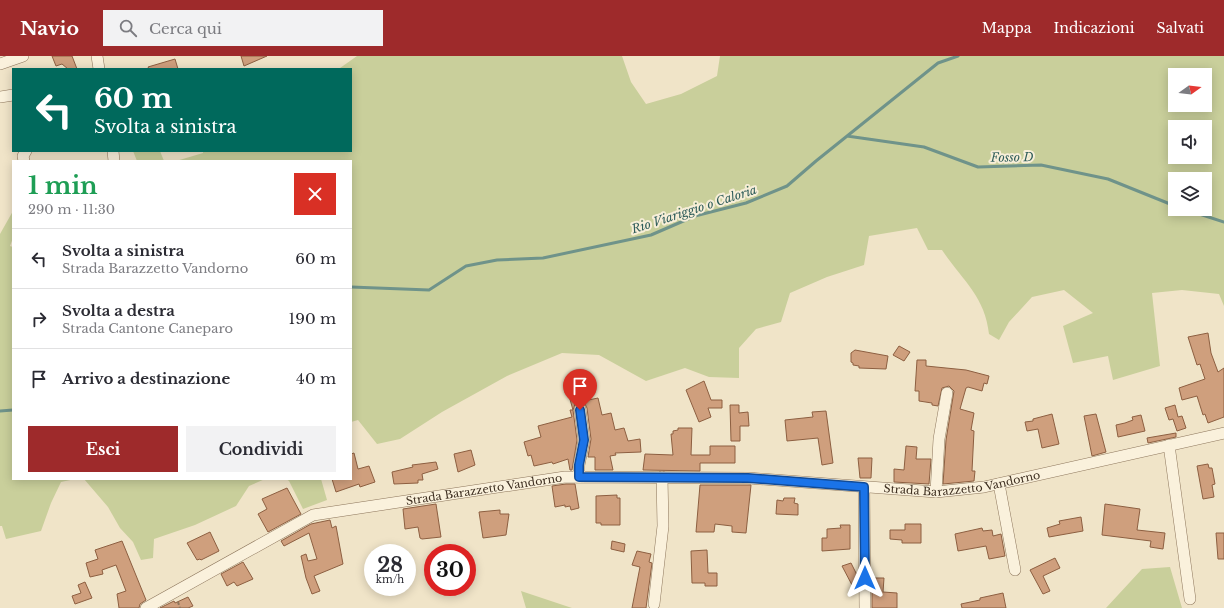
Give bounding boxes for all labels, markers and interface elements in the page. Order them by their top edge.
search box [103,10,383,46]
text: Navio [20,17,79,40]
icon: search [117,17,139,39]
text: Cerca qui [149,19,222,38]
text: Mappa [982,19,1031,37]
text: Indicazioni [1053,19,1135,37]
text: Salvati [1157,19,1204,37]
north arrow [1168,68,1212,112]
map controls [1168,68,1212,216]
text: 60 m [94,81,172,116]
icon: left [28,84,80,136]
text: Svolta a sinistra [94,116,237,138]
button: sound [1168,120,1212,164]
water label: Fosso D [990,149,1033,165]
text: 1 min [28,171,98,200]
button: layers [1168,172,1212,216]
button: close [294,173,336,215]
water label: Rio Viariggio o Caloria [629,182,759,237]
text: 290 m · 11:30 [28,201,115,218]
text: Svolta a sinistra [62,241,184,260]
icon: left [28,248,50,270]
text: 60 m [295,249,336,268]
text: Strada Barazzetto Vandorno [62,260,248,277]
text: Svolta a destra [62,301,175,320]
icon: right [28,308,50,330]
text: 190 m [289,309,336,328]
text: Strada Cantone Caneparo [62,320,233,337]
icon: arrive [28,368,50,390]
text: Arrivo a destinazione [62,369,230,388]
text: 40 m [296,369,336,388]
pin [563,369,597,410]
icon: arrive [569,375,591,397]
button: Esci [28,426,178,472]
button: Condividi [186,426,336,472]
street label: Strada Barazzetto Vandorno [883,468,1041,499]
street label: Strada Barazzetto Vandorno [405,471,563,508]
speed limit sign: 30 [424,544,476,596]
text: 28 [377,553,403,577]
position arrow [844,557,886,599]
text: km/h [376,573,404,586]

